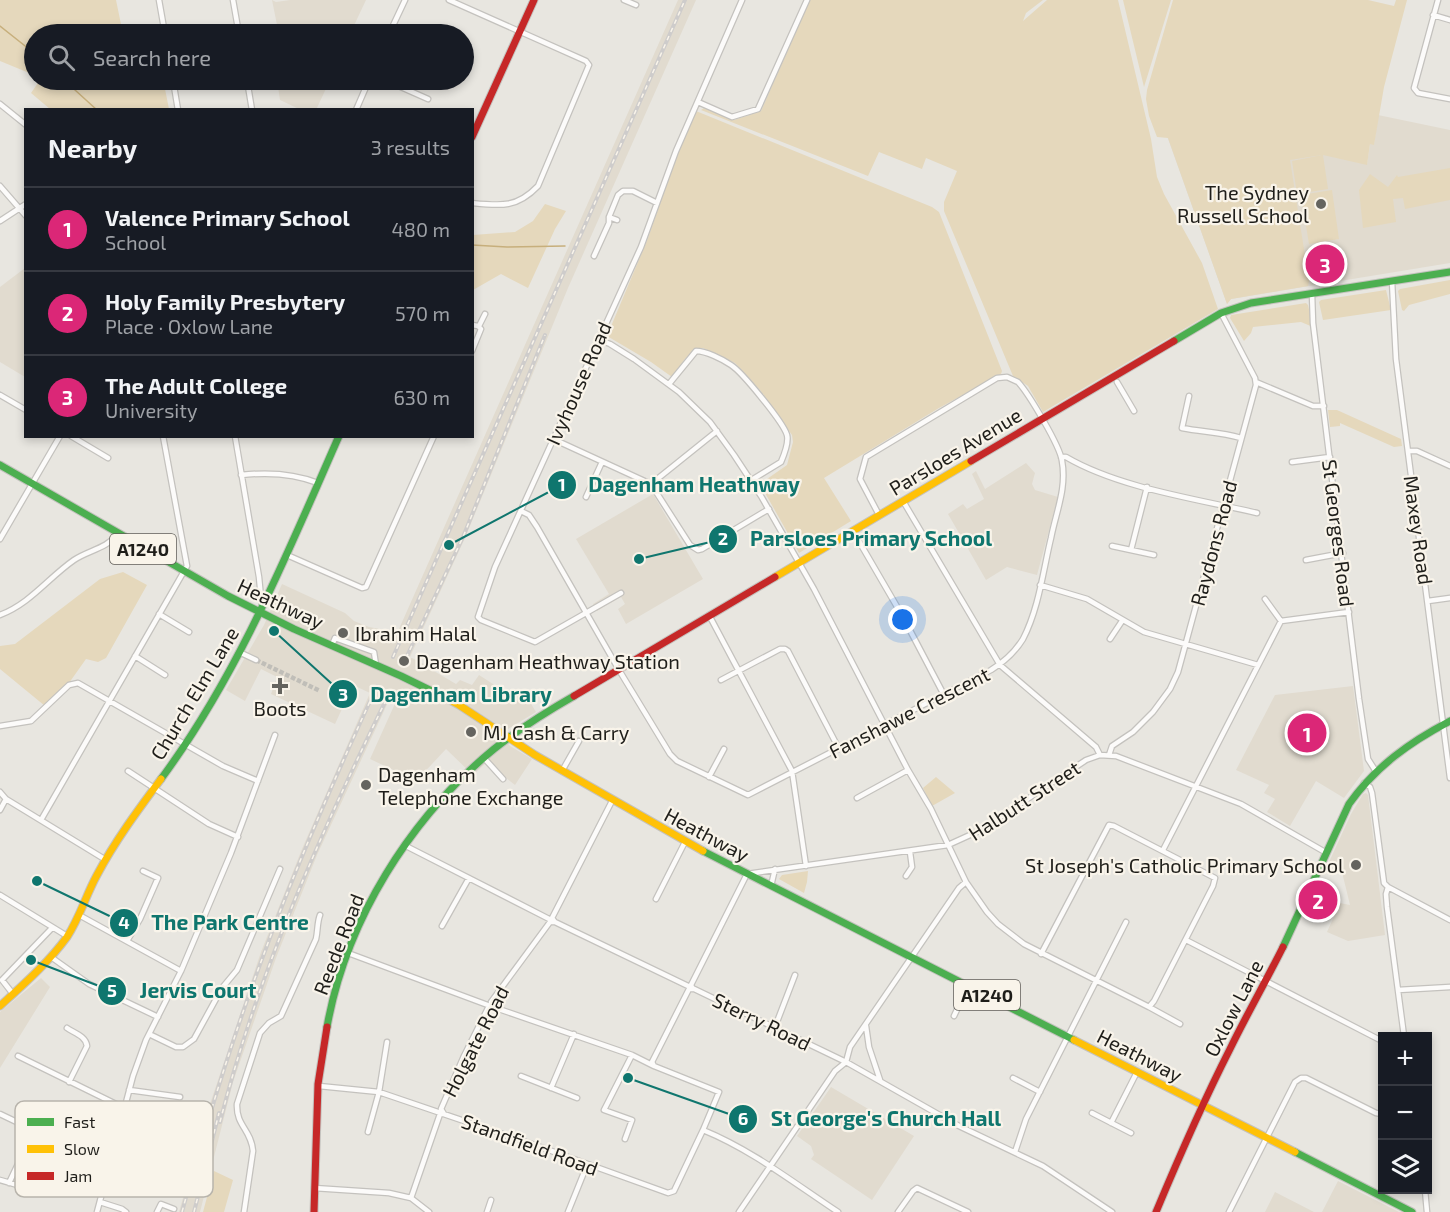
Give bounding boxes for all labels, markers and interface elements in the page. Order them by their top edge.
search box [24,24,474,90]
icon: search [45,41,78,74]
text: Search here [93,44,211,70]
text: Nearby [48,132,137,163]
text: 3 results [371,135,450,159]
place label: The Sydney Russell School [1177,180,1309,227]
marker: The Sydney Russell School [1314,197,1328,211]
text: Valence Primary School [105,204,350,230]
text: 1 [63,217,72,241]
text: 480 m [392,217,450,241]
text: School [105,230,166,254]
pin: 3 [1306,242,1344,286]
text: Holy Family Presbytery [105,288,345,314]
text: 2 [62,301,73,325]
text: 570 m [395,301,450,325]
text: Place · Oxlow Lane [105,314,273,338]
street label: Ivyhouse Road [540,318,616,448]
text: The Adult College [105,372,287,398]
text: 3 [62,385,73,409]
text: 630 m [393,385,450,409]
text: University [105,398,197,422]
street label: Parsloes Avenue [884,402,1026,500]
street label: St Georges Road [1318,458,1360,608]
callout: Dagenham Heathway [547,465,812,504]
text: Dagenham Heathway [588,471,800,497]
text: 1 [558,473,566,495]
street label: Maxey Road [1399,474,1439,586]
street label: Raydons Road [1185,478,1241,608]
callout: Parsloes Primary School [708,519,1004,558]
text: Parsloes Primary School [750,525,992,551]
text: 2 [718,527,728,549]
road number: A1240 [110,534,176,564]
street label: Heathway [234,573,328,634]
your location [888,605,917,634]
place label: Ibrahim Halal [355,621,476,645]
street label: Church Elm Lane [145,622,243,764]
marker: Ibrahim Halal [336,626,350,640]
place label: Dagenham Heathway Station [416,649,680,673]
marker: Dagenham Heathway Station [397,654,411,668]
street label: Fanshawe Crescent [825,661,994,763]
callout: Dagenham Library [328,675,564,714]
marker: Boots [273,679,287,693]
text: Dagenham Library [370,681,552,707]
text: 3 [338,683,348,705]
place label: Boots [254,696,306,720]
pin: 1 [1288,710,1326,756]
place label: MJ Cash & Carry [483,720,630,744]
marker: MJ Cash & Carry [464,725,478,739]
street label: Halbutt Street [964,755,1085,845]
place label: Dagenham Telephone Exchange [378,762,564,809]
marker: Dagenham Telephone Exchange [359,778,373,792]
street label: Heathway [661,802,754,866]
place label: St Joseph's Catholic Primary School [1025,853,1344,877]
marker: St Joseph's Catholic Primary School [1349,858,1363,872]
pin: 2 [1298,878,1338,922]
street label: Reede Road [308,890,368,998]
callout: The Park Centre [109,903,321,942]
text: The Park Centre [151,909,309,934]
text: 4 [118,911,130,933]
street label: Oxlow Lane [1198,956,1268,1060]
callout: Jervis Court [97,971,268,1010]
text: Jervis Court [140,977,257,1002]
text: 5 [107,979,117,1001]
road number: A1240 [954,980,1020,1010]
street label: Holgate Road [437,981,513,1101]
street label: Sterry Road [709,987,815,1055]
street label: Heathway [1093,1023,1187,1087]
map controls [1378,1032,1432,1194]
button: + [1378,1032,1432,1086]
button: − [1378,1086,1432,1140]
callout: St George's Church Hall [728,1100,1013,1139]
legend [15,1101,213,1197]
text: St George's Church Hall [771,1105,1001,1130]
text: 6 [738,1107,748,1129]
street label: Standfield Road [458,1108,602,1180]
text: Fast [64,1112,95,1131]
text: Slow [64,1139,100,1158]
button: layers [1378,1140,1432,1194]
text: Jam [64,1166,92,1185]

